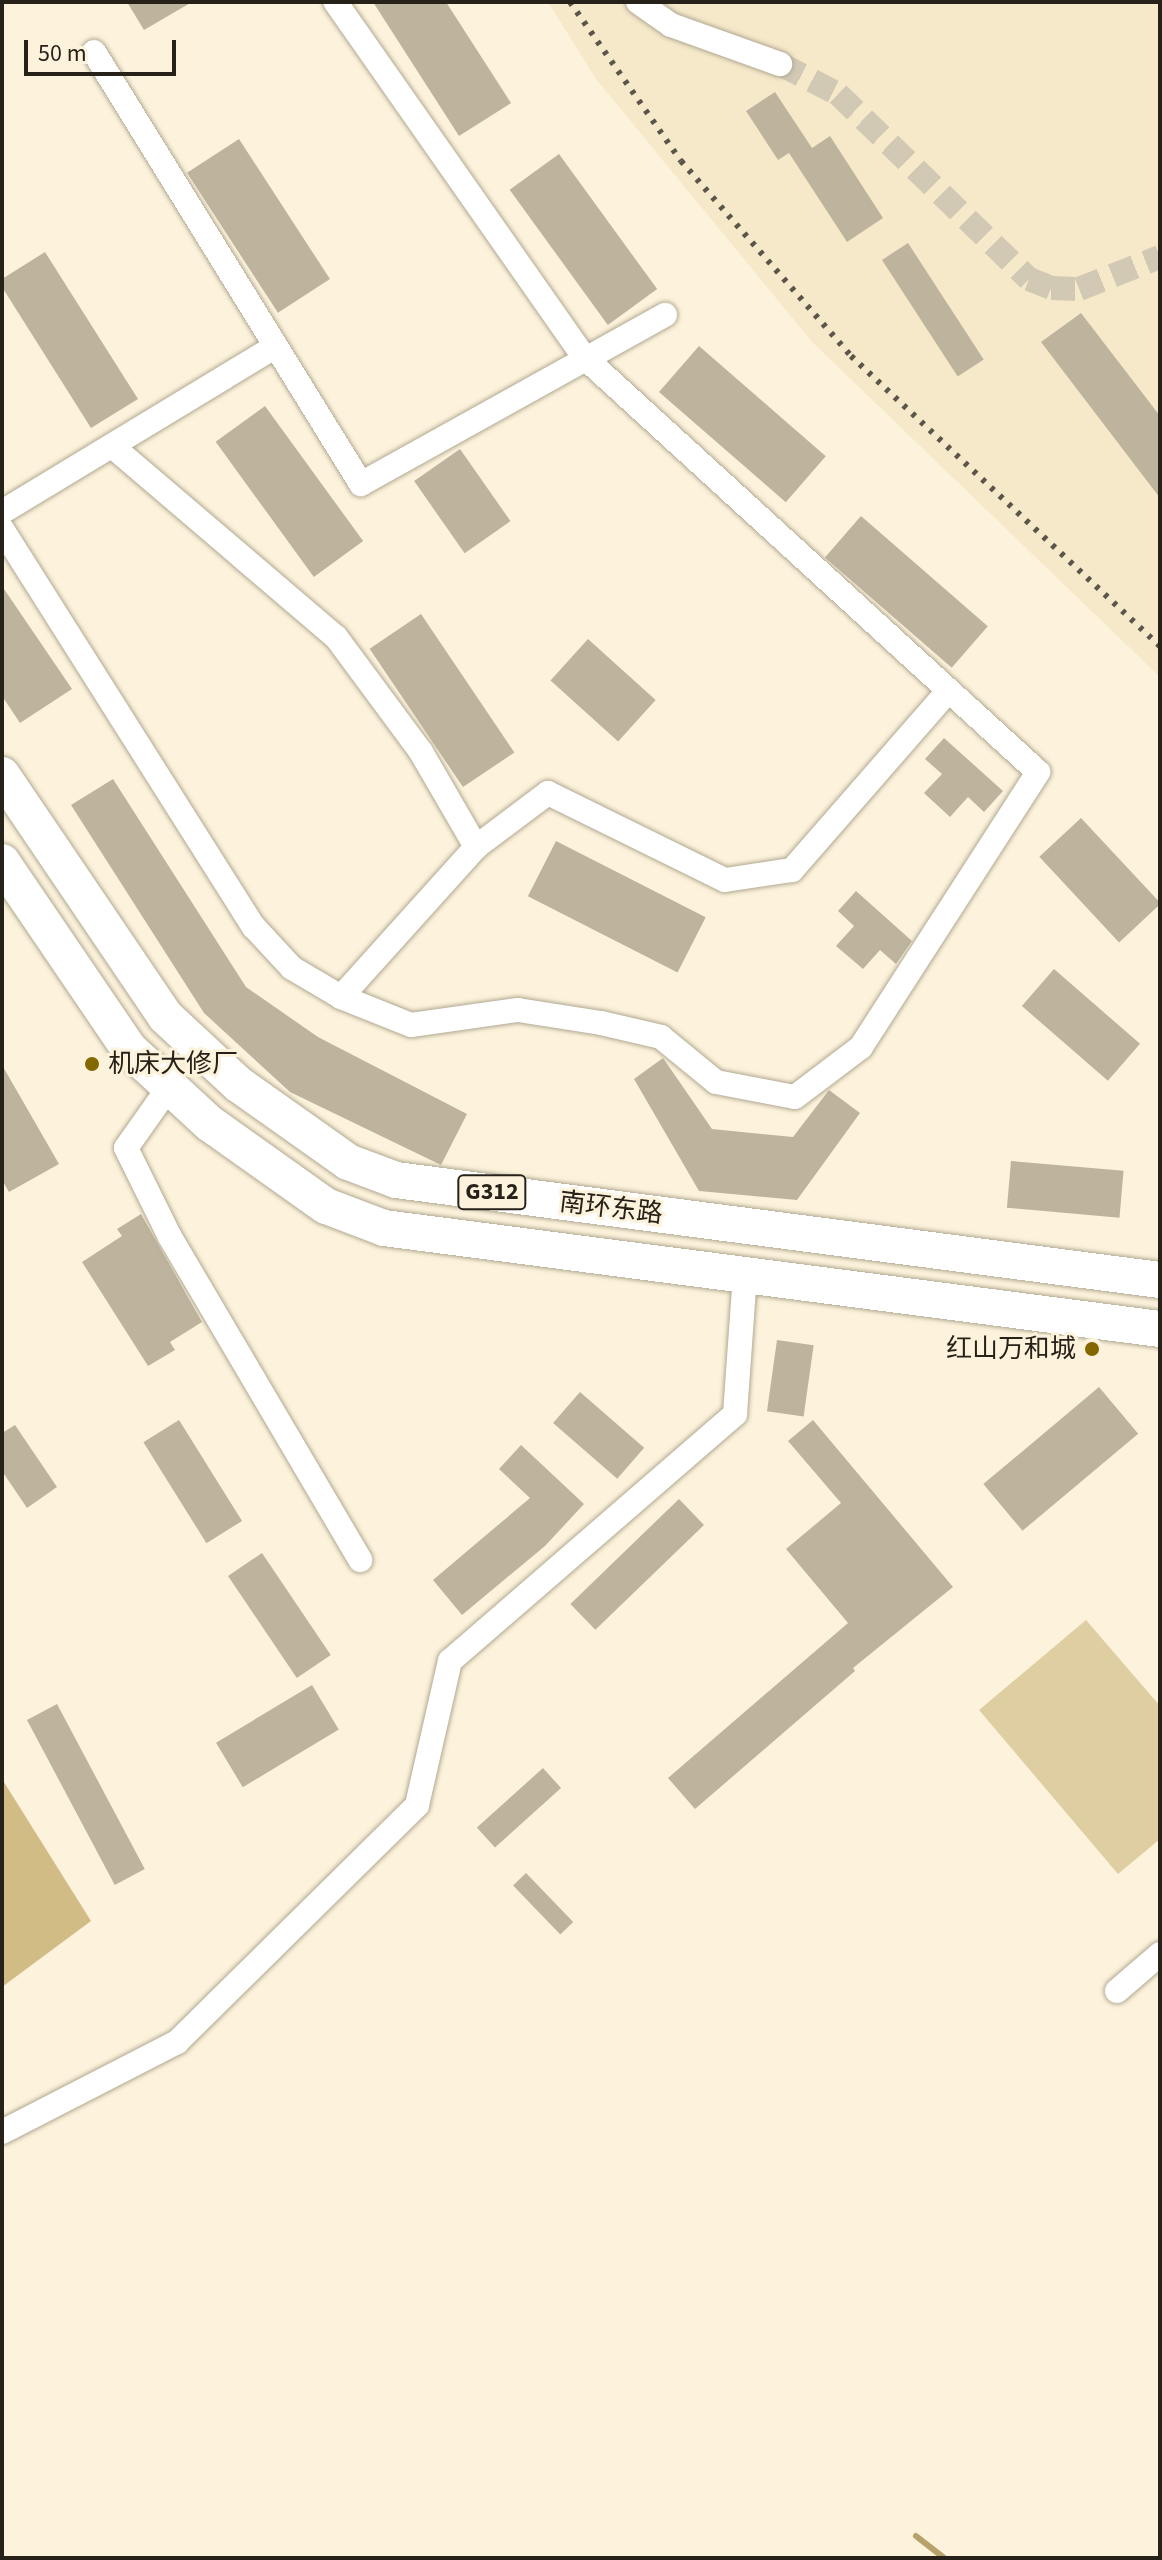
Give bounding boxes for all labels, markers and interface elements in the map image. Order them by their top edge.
scale bar [28,24,180,74]
text: 50 m [38,36,87,71]
place label: 机床大修厂 [108,1048,238,1080]
marker: 机床大修厂 [83,1055,101,1073]
road number: G312 [456,1172,528,1212]
street label: 南环东路 [557,1186,665,1230]
place label: 红山万和城 [946,1333,1076,1365]
marker: 红山万和城 [1083,1340,1101,1358]

